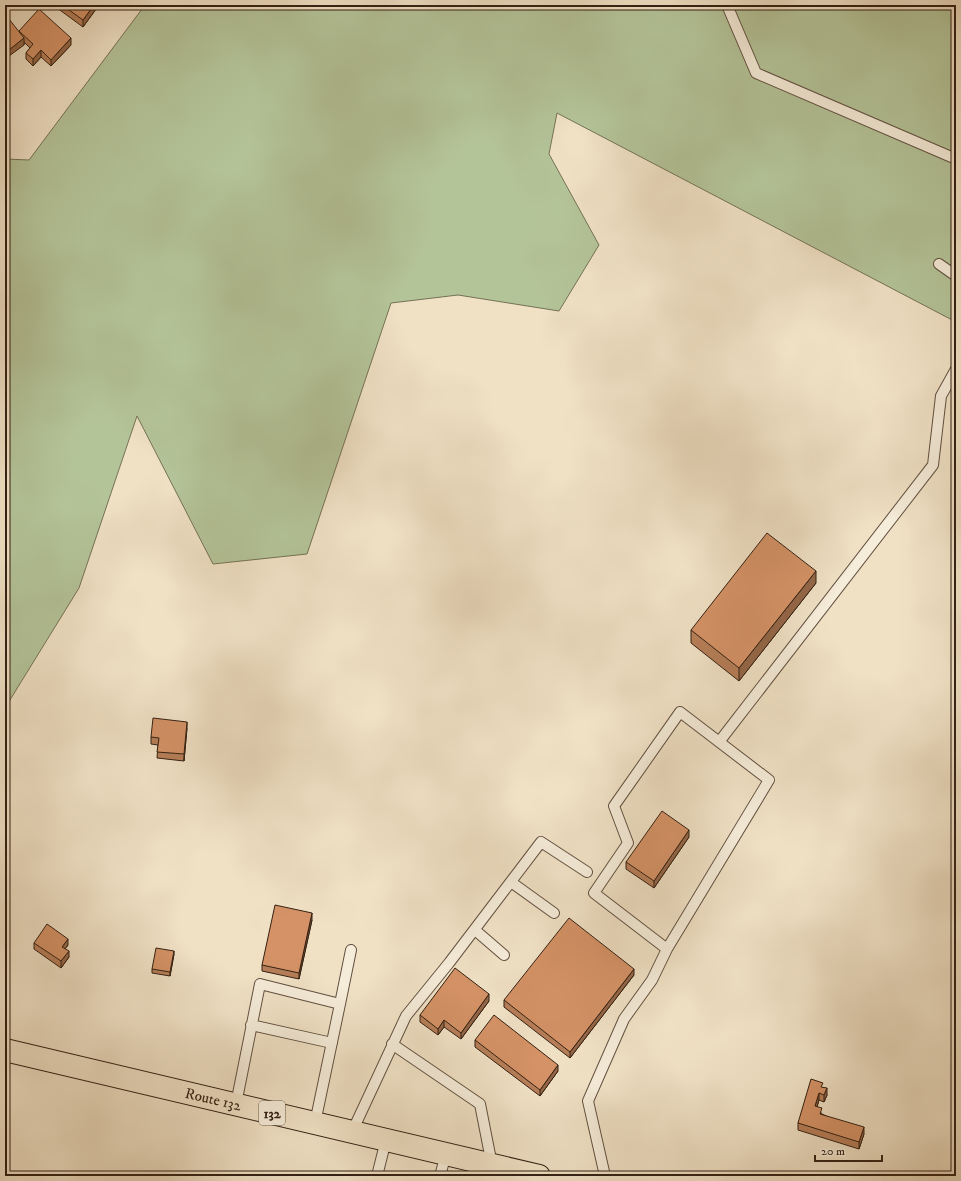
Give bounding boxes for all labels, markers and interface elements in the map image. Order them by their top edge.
street label: Route 132 [183,1084,244,1116]
road number: 132 [259,1101,285,1125]
scale bar [815,1137,882,1163]
text: 20 m [821,1144,845,1159]

